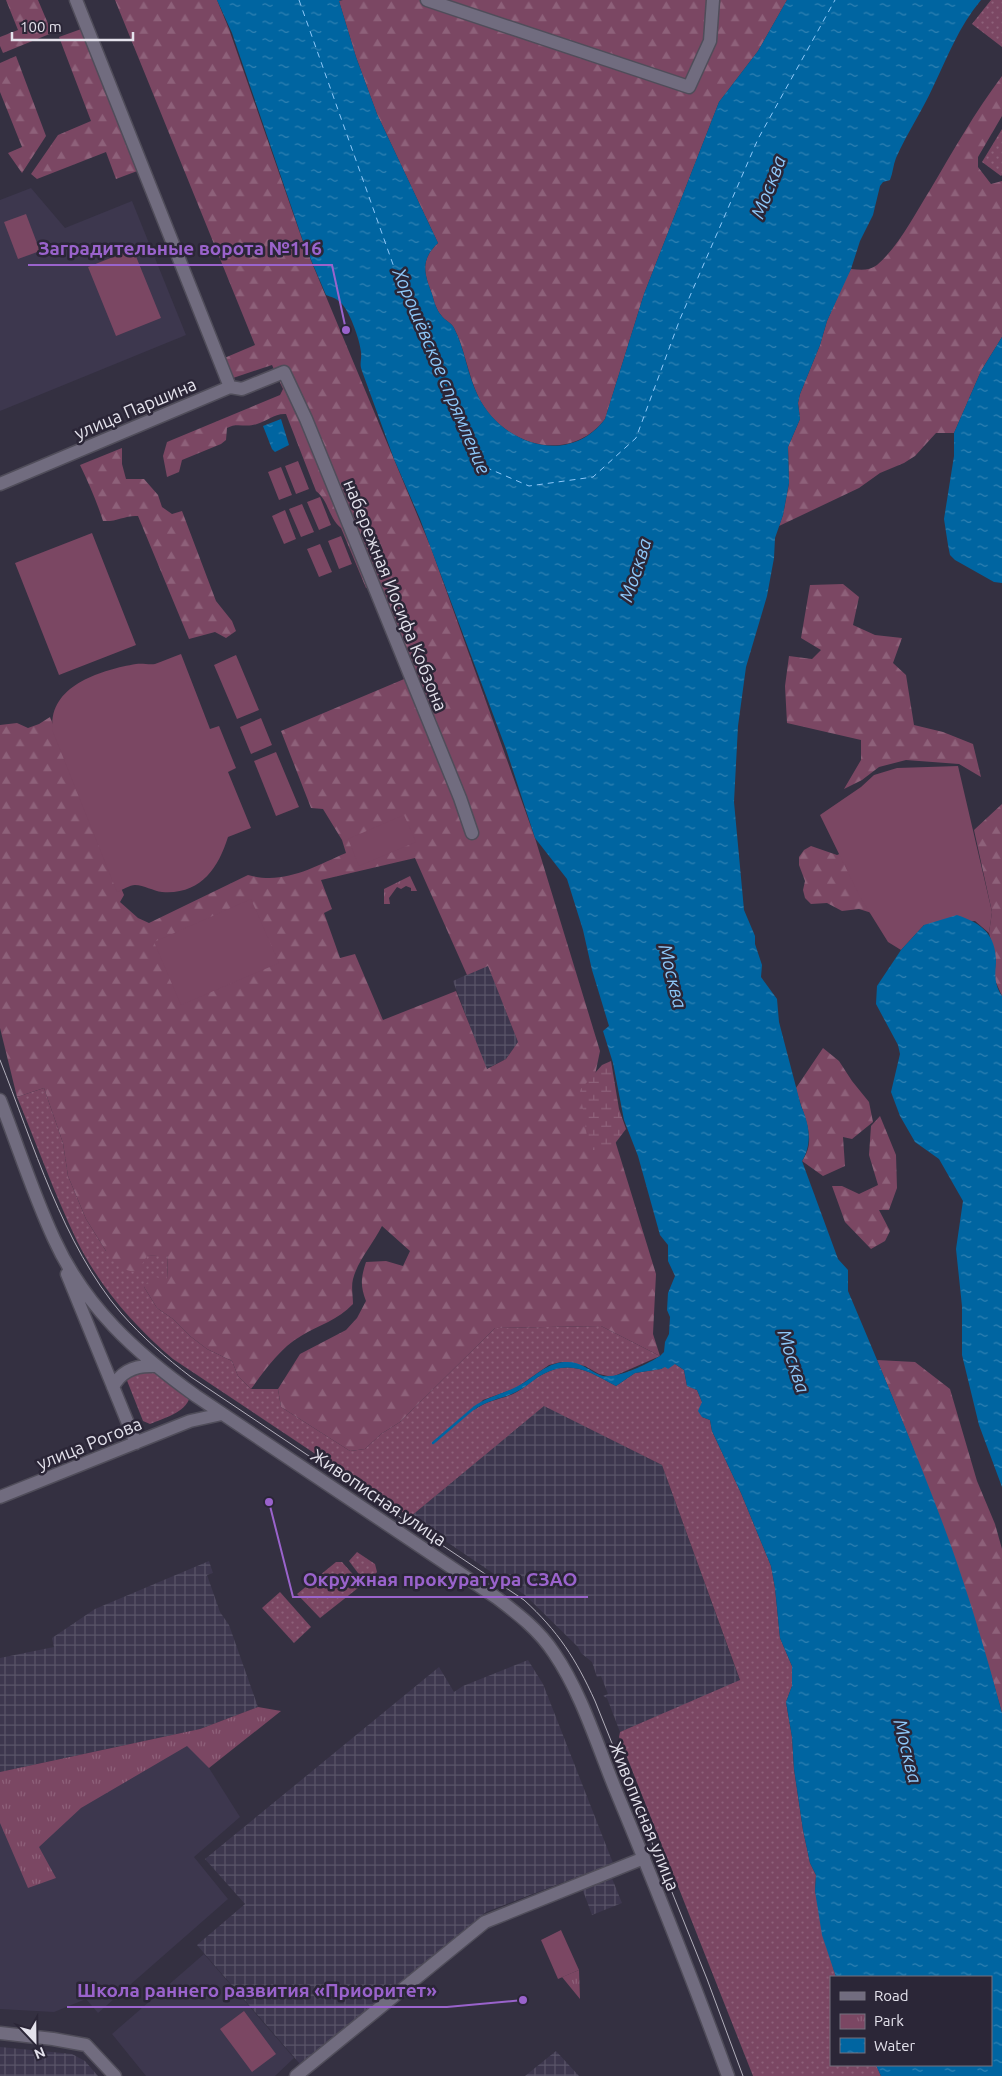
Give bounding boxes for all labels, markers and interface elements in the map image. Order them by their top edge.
scale bar [12,10,134,42]
text: 100 m [20,18,62,35]
water label: Москва [746,152,790,222]
callout: Заградительные ворота №116 [28,231,332,265]
text: Заградительные ворота №116 [38,237,322,259]
water label: Хорошёвское спрямление [388,264,496,478]
street label: улица Паршина [71,373,199,443]
street label: набережная Иосифа Кобзона [340,476,452,714]
water label: Москва [614,535,656,605]
water label: Москва [654,942,692,1010]
water label: Москва [773,1326,815,1396]
street label: улица Рогова [34,1413,144,1473]
street label: Живописная улица [308,1444,450,1550]
callout: Окружная прокуратура СЗАО [293,1563,588,1597]
text: Окружная прокуратура СЗАО [303,1568,577,1590]
water label: Москва [889,1717,927,1785]
street label: Живописная улица [606,1739,684,1893]
callout: Школа раннего развития «Приоритет» [67,1973,447,2007]
legend [830,1976,992,2066]
text: Школа раннего развития «Приоритет» [77,1979,437,2001]
text: Road [874,1987,909,2004]
text: Park [874,2012,904,2029]
north arrow [10,2016,60,2066]
text: Water [874,2037,915,2054]
text: N [32,2044,48,2062]

